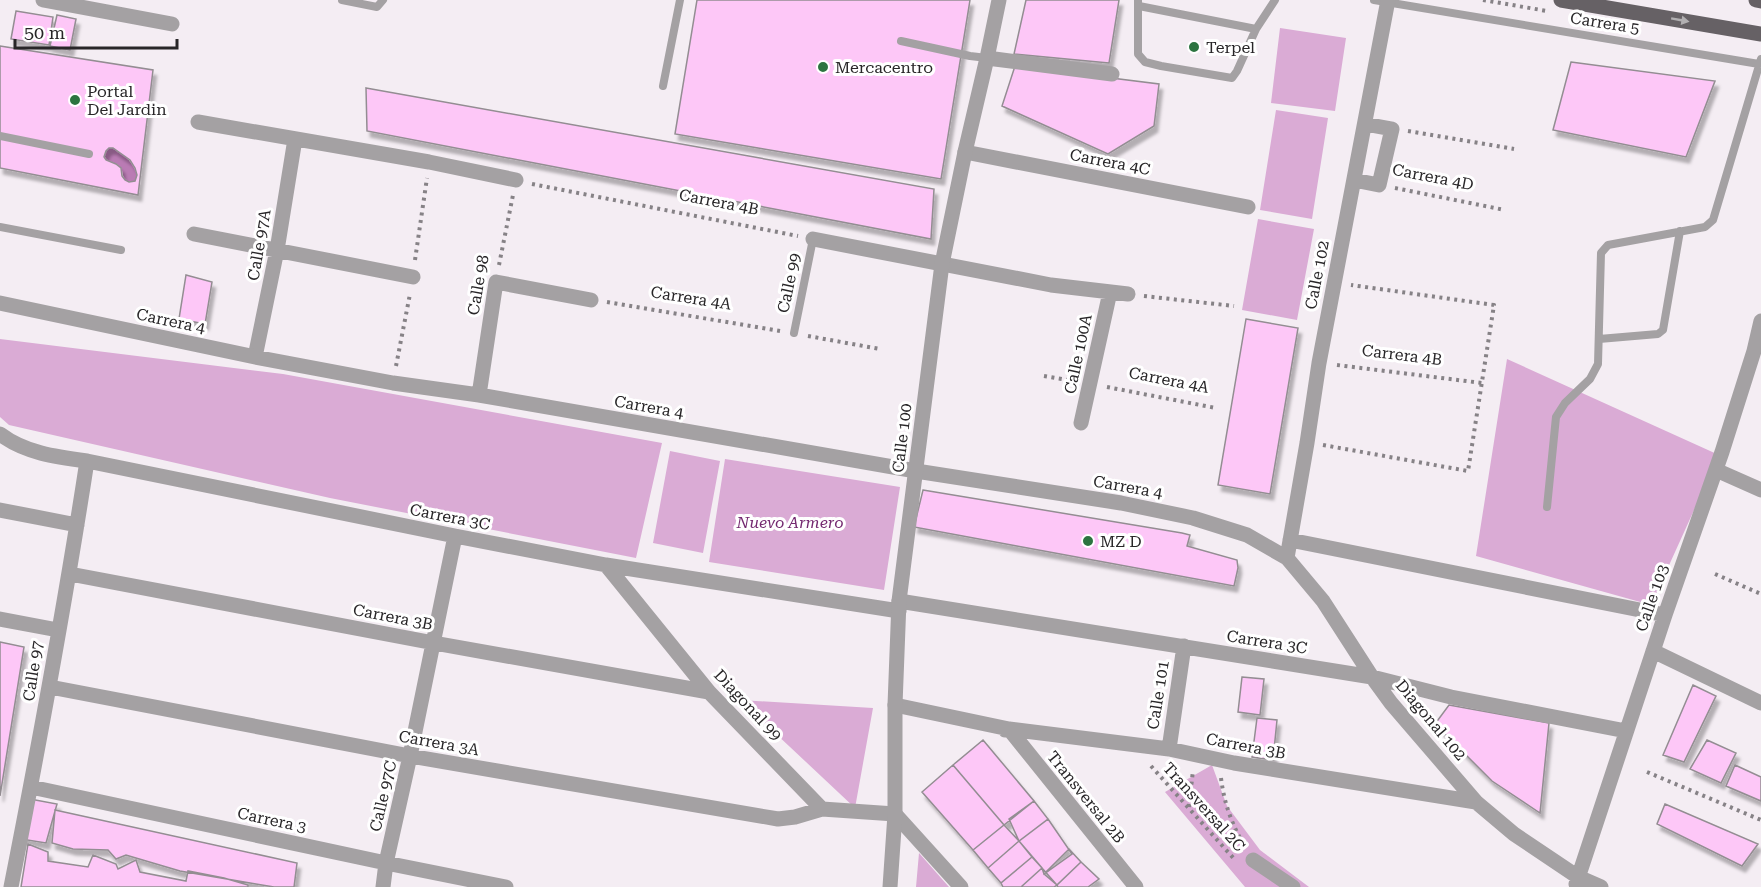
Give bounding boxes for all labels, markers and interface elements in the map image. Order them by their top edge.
street label: Carrera 5 [1569,8,1641,38]
scale bar [15,12,177,50]
one-way arrow [1671,16,1690,25]
text: 50 m [24,22,65,43]
place label: Terpel [1206,38,1255,57]
marker: Terpel [1187,40,1201,54]
place label: Mercacentro [835,58,933,77]
marker: Mercacentro [816,60,830,74]
place label: Portal Del Jardin [87,82,166,119]
marker: Portal Del Jardin [68,93,82,107]
street label: Carrera 4C [1068,145,1152,179]
street label: Carrera 4D [1391,160,1475,194]
street label: Carrera 4B [678,185,760,219]
street label: Calle 97A [243,207,275,282]
street label: Calle 102 [1301,239,1333,311]
street label: Calle 99 [773,251,805,315]
street label: Calle 98 [463,253,493,317]
street label: Carrera 4A [649,282,733,314]
street label: Carrera 4 [135,304,207,338]
street label: Calle 100A [1060,312,1096,396]
street label: Carrera 4B [1361,341,1443,369]
street label: Carrera 4A [1127,363,1211,397]
street label: Carrera 4 [613,392,685,422]
street label: Calle 100 [888,402,916,474]
street label: Carrera 4 [1092,472,1164,502]
street label: Carrera 3C [408,500,492,534]
park label: Nuevo Armero [735,513,844,532]
place label: MZ D [1100,532,1142,551]
marker: MZ D [1081,534,1095,548]
street label: Calle 103 [1632,562,1672,634]
street label: Carrera 3B [352,600,434,634]
street label: Carrera 3C [1225,626,1309,658]
street label: Calle 97 [19,639,47,703]
street label: Calle 101 [1143,659,1173,731]
street label: Diagonal 99 [710,665,786,745]
street label: Diagonal 102 [1392,676,1470,764]
street label: Carrera 3A [397,727,481,760]
street label: Carrera 3B [1205,729,1287,763]
street label: Transversal 2B [1043,747,1129,847]
street label: Calle 97C [366,759,400,833]
street label: Transversal 2C [1159,759,1249,855]
street label: Carrera 3 [236,803,308,837]

